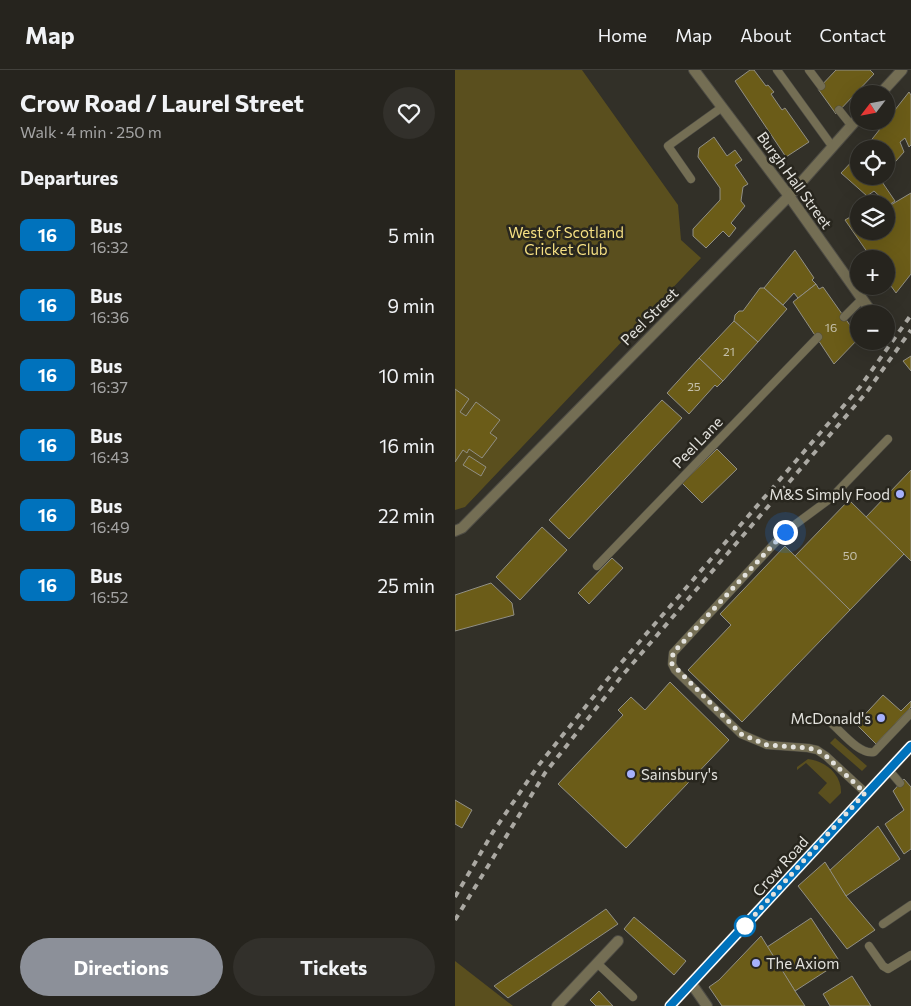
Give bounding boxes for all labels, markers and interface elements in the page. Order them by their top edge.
text: Map [25,20,75,49]
text: Home [598,24,647,46]
text: Map [675,24,712,46]
text: About [740,24,792,46]
text: Contact [820,24,886,46]
north arrow [850,85,895,130]
map controls [850,85,895,350]
button: heart [383,87,435,139]
text: Crow Road / Laurel Street [20,88,304,117]
text: Walk · 4 min · 250 m [20,122,162,141]
street label: Burgh Hall Street [754,128,836,232]
button: locate [850,140,895,185]
text: Departures [20,166,118,189]
button: layers [850,195,895,240]
text: Bus [90,214,122,237]
park label: West of Scotland Cricket Club [508,223,624,258]
text: 16 [38,224,57,246]
text: 5 min [388,224,435,247]
text: 16:32 [90,237,128,256]
button: + [850,250,895,295]
street label: Peel Street [616,283,682,349]
text: Bus [90,284,122,307]
text: 16 [38,294,57,316]
text: 9 min [387,294,435,317]
button: − [850,305,895,350]
text: 16:36 [90,307,129,326]
house number: 16 [825,320,837,334]
house number: 21 [723,344,735,358]
text: Bus [90,354,122,377]
text: 16 [38,364,57,386]
text: 10 min [378,364,435,387]
text: 16:37 [90,377,128,396]
house number: 25 [687,379,701,393]
street label: Peel Lane [668,412,726,471]
text: Bus [90,424,122,447]
text: 16 [38,434,57,456]
text: 16 min [379,434,435,457]
text: 16:43 [90,447,129,466]
place label: M&S Simply Food [769,485,890,503]
marker: M&S Simply Food [894,488,906,500]
text: Bus [90,494,122,517]
text: 16 [38,504,57,526]
text: 22 min [378,504,435,527]
text: 16:49 [90,517,130,536]
your location [773,520,798,545]
house number: 50 [843,548,858,562]
text: Bus [90,564,122,587]
text: 16 [38,574,57,596]
text: 25 min [378,574,435,597]
text: 16:52 [90,587,128,606]
place label: McDonald's [790,709,871,727]
marker: McDonald's [875,712,887,724]
place label: Sainsbury's [641,765,718,783]
marker: Sainsbury's [625,768,637,780]
street label: Crow Road [748,832,812,900]
unlabelled marker [734,915,756,937]
button: Directions [20,938,223,996]
button: Tickets [233,938,435,996]
place label: The Axiom [766,954,839,972]
marker: The Axiom [750,957,762,969]

